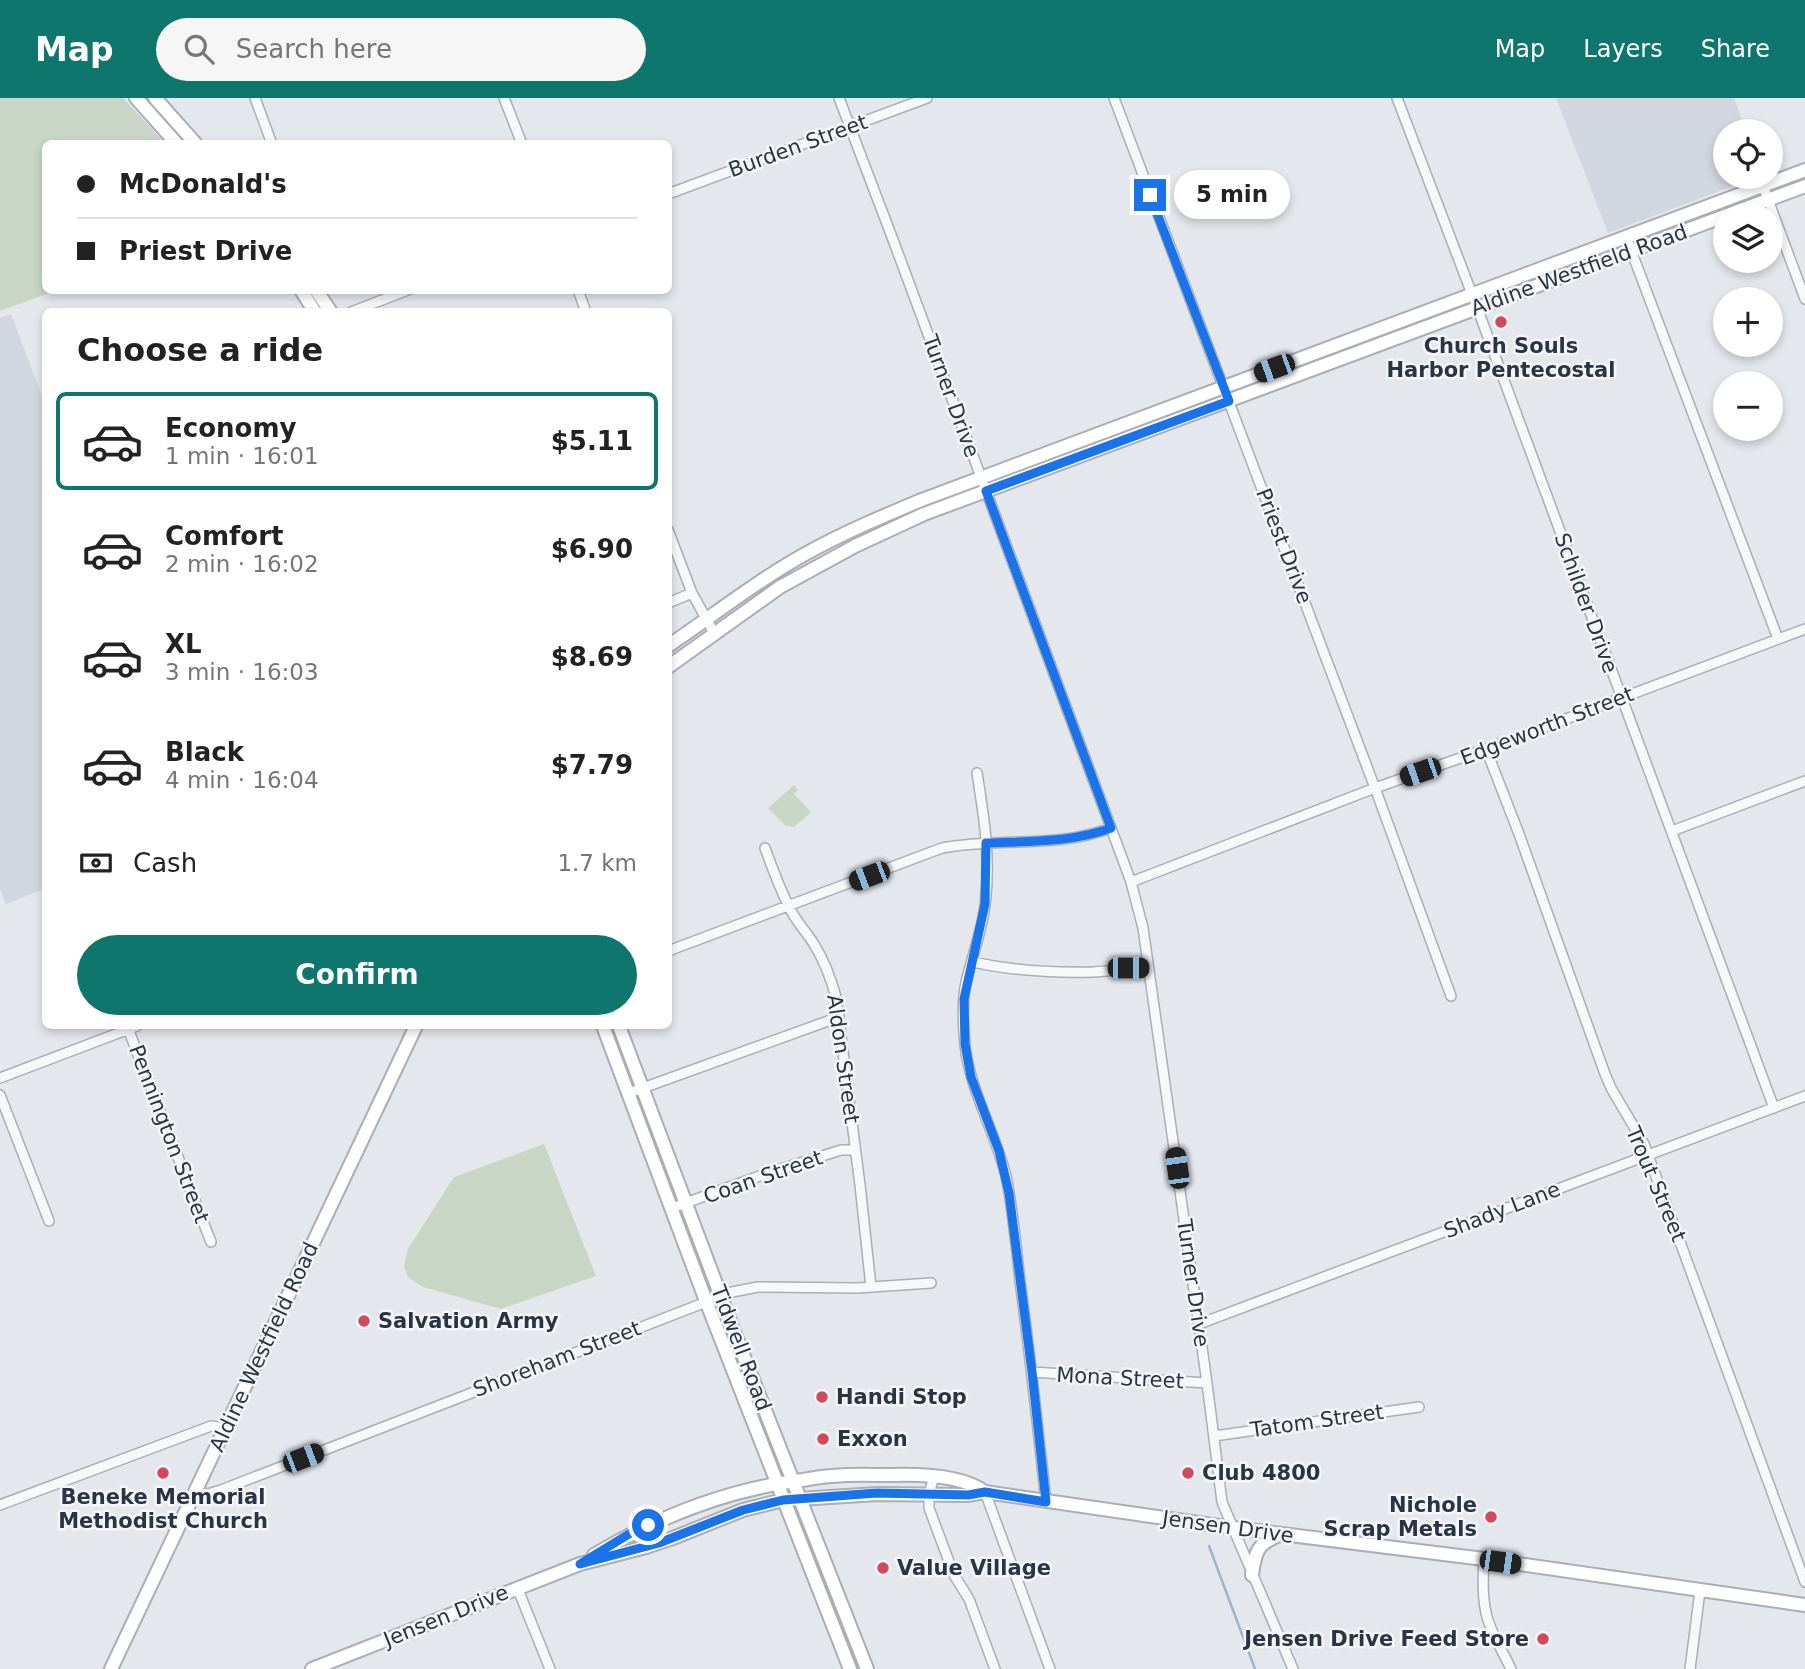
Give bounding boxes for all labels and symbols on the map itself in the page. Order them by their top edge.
street label: Burden Street [725,110,871,182]
callout: 5 min [1174,170,1290,220]
route end [1134,179,1166,211]
street label: Aldine Westfield Road [1467,220,1691,320]
marker: Church Souls Harbor Pentecostal [1493,314,1509,330]
street label: Turner Drive [917,330,984,461]
place label: Church Souls Harbor Pentecostal [1387,334,1615,382]
car [1251,351,1298,385]
street label: Priest Drive [1251,485,1317,607]
street label: Schilder Drive [1550,530,1622,676]
street label: Edgeworth Street [1457,682,1637,770]
car [1397,755,1444,789]
car [846,859,893,893]
car [1108,958,1150,979]
street label: Aldon Street [822,993,864,1125]
street label: Pennington Street [124,1042,214,1226]
street label: Trout Street [1621,1122,1691,1245]
street label: Coan Street [700,1145,826,1209]
car [1164,1146,1191,1190]
street label: Shady Lane [1440,1177,1564,1243]
street label: Turner Drive [1172,1217,1214,1348]
street label: Aldine Westfield Road [205,1238,323,1456]
street label: Tidwell Road [706,1281,776,1414]
place label: Salvation Army [378,1309,559,1333]
marker: Salvation Army [356,1313,372,1329]
street label: Shoreham Street [470,1316,644,1402]
street label: Mona Street [1056,1363,1184,1393]
place label: Handi Stop [836,1385,967,1409]
marker: Handi Stop [814,1389,830,1405]
street label: Tatom Street [1248,1400,1385,1442]
place label: Exxon [837,1427,908,1451]
marker: Exxon [815,1431,831,1447]
car [280,1441,327,1475]
place label: Club 4800 [1202,1461,1320,1485]
marker: Beneke Memorial Methodist Church [155,1465,171,1481]
marker: Club 4800 [1180,1465,1196,1481]
place label: Beneke Memorial Methodist Church [58,1485,268,1533]
place label: Nichole Scrap Metals [1324,1493,1477,1541]
street label: Jensen Drive [1159,1506,1295,1548]
route start [632,1509,664,1541]
marker: Nichole Scrap Metals [1483,1509,1499,1525]
car [1478,1549,1523,1575]
place label: Value Village [897,1556,1051,1580]
marker: Value Village [875,1560,891,1576]
street label: Jensen Drive [378,1580,512,1653]
place label: Jensen Drive Feed Store [1242,1627,1529,1651]
marker: Jensen Drive Feed Store [1535,1631,1551,1647]

